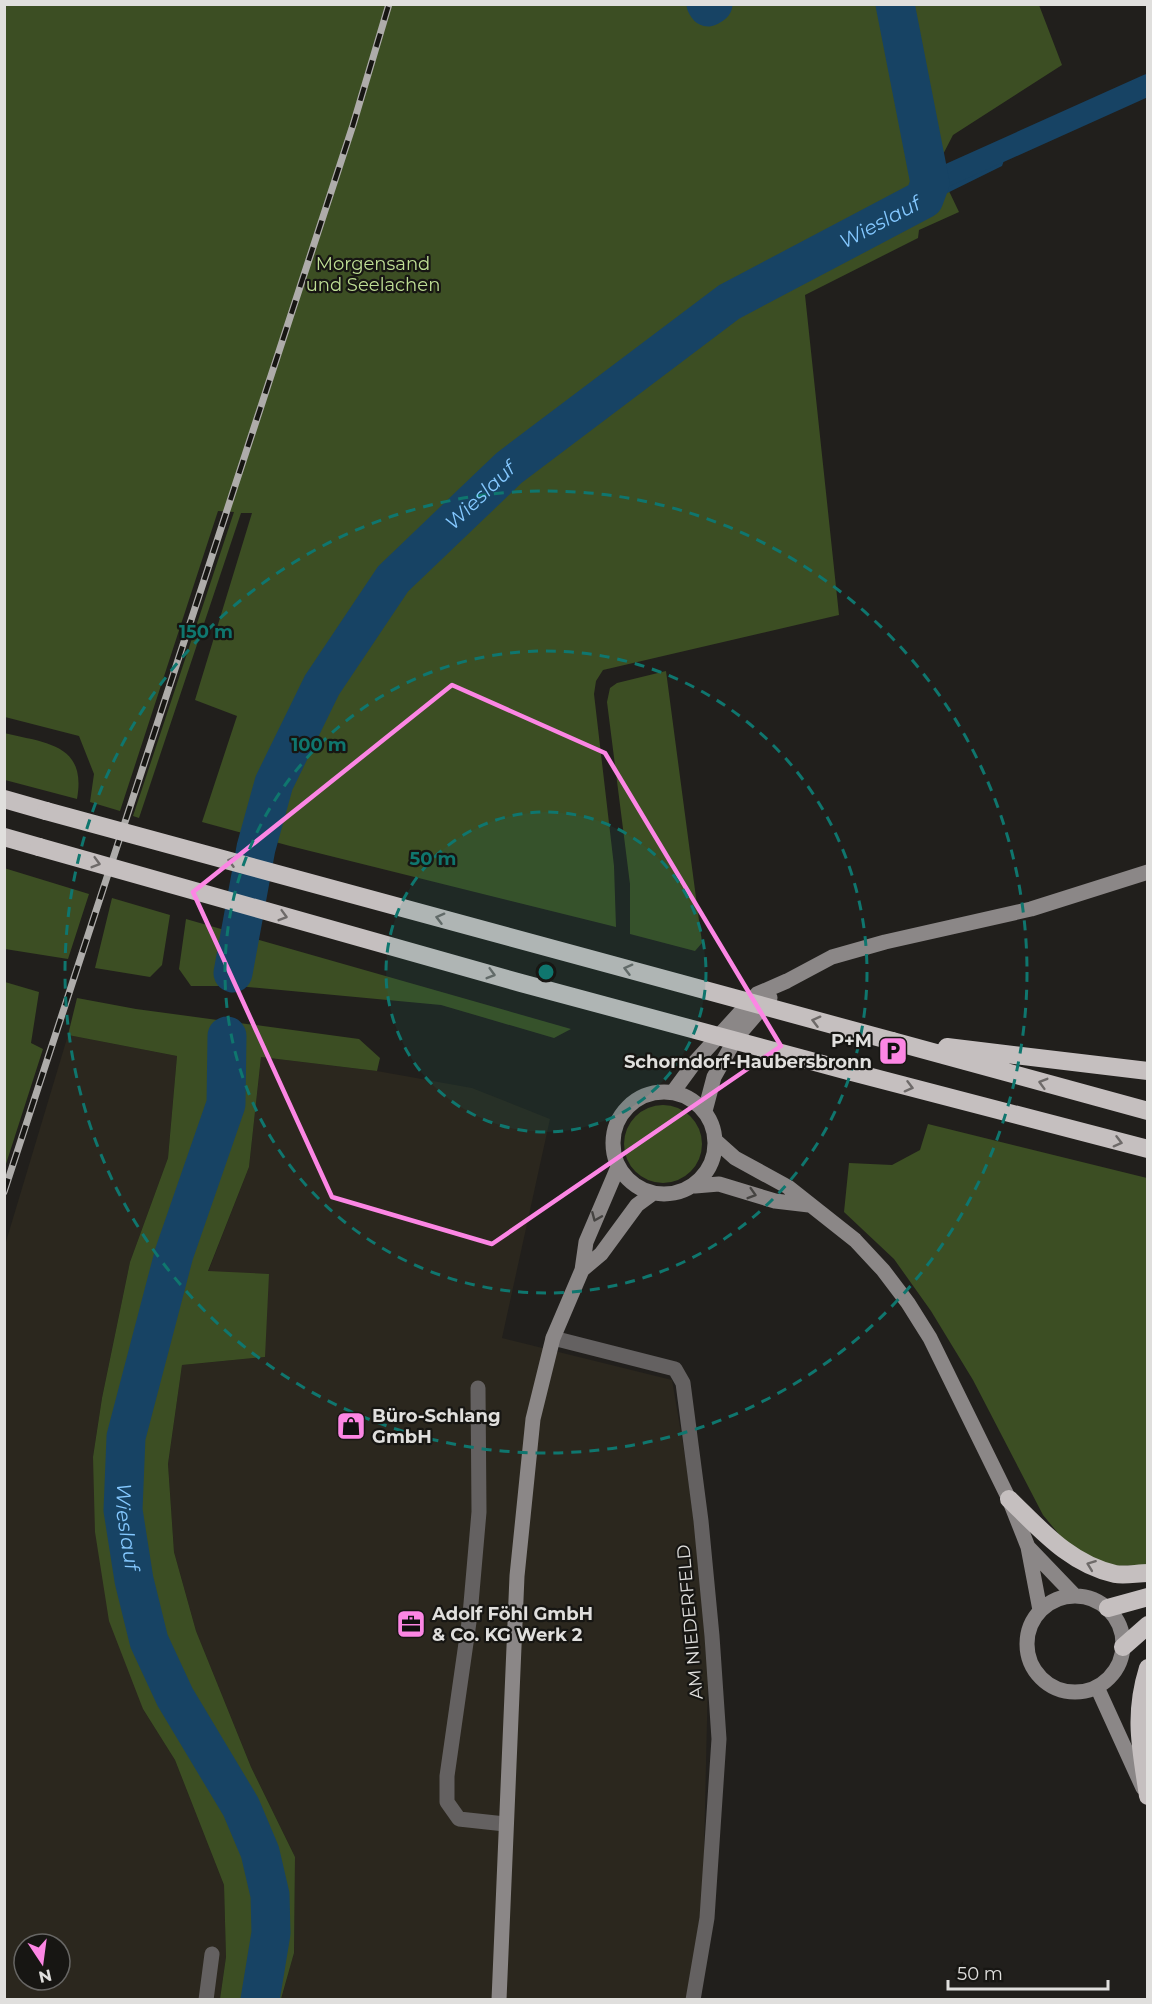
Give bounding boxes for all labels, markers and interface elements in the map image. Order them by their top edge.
water label: Wieslauf [835,190,927,253]
park label: Morgensand und Seelachen [306,253,440,296]
water label: Wieslauf [440,454,522,535]
text: 150 m [179,621,233,643]
text: 100 m [291,734,347,756]
text: 50 m [410,848,456,870]
one-way arrow [90,856,100,868]
one-way arrow [227,856,238,868]
one-way arrow [277,909,288,921]
one-way arrow [435,912,445,925]
centre of rings [536,962,556,982]
one-way arrow [623,964,634,976]
one-way arrow [486,967,496,980]
one-way arrow [811,1015,821,1028]
place label: P+M Schorndorf-Haubersbronn [624,1030,872,1073]
parking icon: P+M Schorndorf-Haubersbronn [877,1035,909,1067]
one-way arrow [1038,1078,1048,1090]
one-way arrow [903,1080,914,1092]
one-way arrow [1113,1134,1123,1147]
one-way arrow [746,1187,756,1199]
one-way arrow [591,1211,603,1222]
place label: Büro-Schlang GmbH [372,1405,501,1448]
shop icon: Büro-Schlang GmbH [335,1410,367,1442]
water label: Wieslauf [111,1483,145,1575]
street label: AM NIEDERFELD [672,1543,708,1701]
one-way arrow [1086,1560,1096,1573]
place label: Adolf Föhl GmbH & Co. KG Werk 2 [431,1603,593,1646]
office icon: Adolf Föhl GmbH & Co. KG Werk 2 [395,1608,427,1640]
north arrow [12,1932,72,1992]
scale bar [948,1953,1108,1991]
text: 50 m [957,1963,1003,1985]
text: N [37,1965,54,1987]

